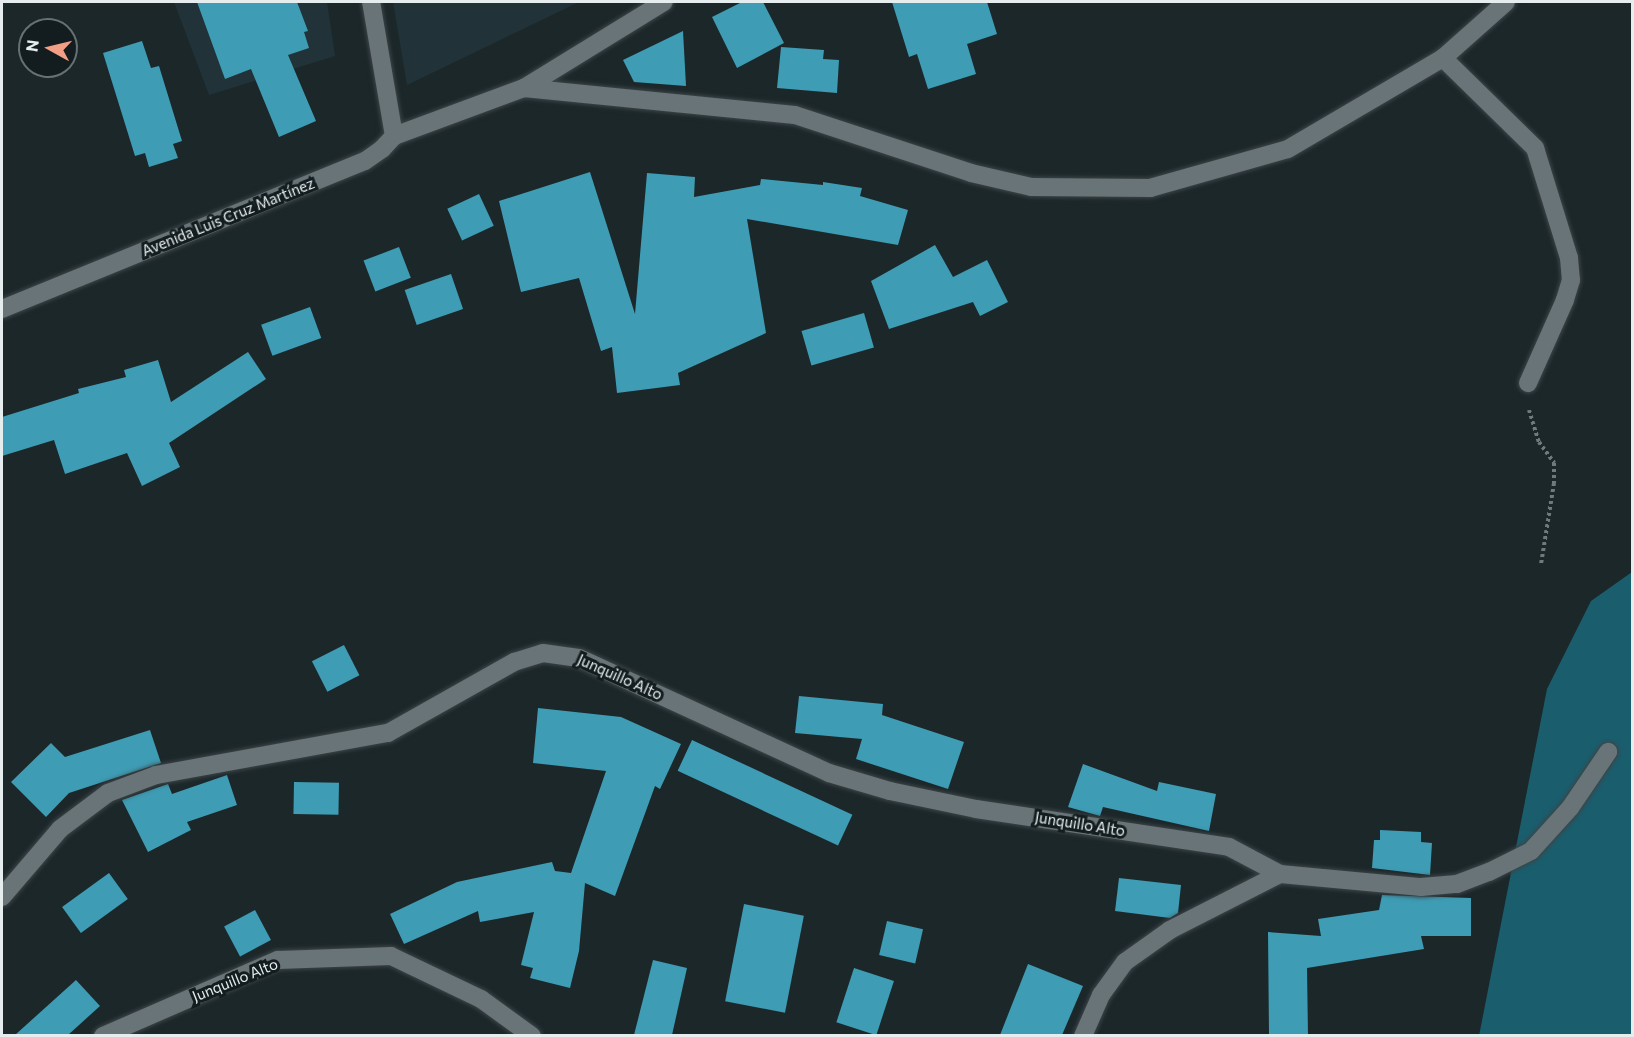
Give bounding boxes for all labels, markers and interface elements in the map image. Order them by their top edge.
north arrow [18,18,78,78]
text: N [21,38,42,53]
street label: Avenida Luis Cruz Martínez [139,174,317,260]
street label: Junquillo Alto [575,650,665,704]
street label: Junquillo Alto [1034,808,1126,840]
street label: Junquillo Alto [189,955,281,1005]

